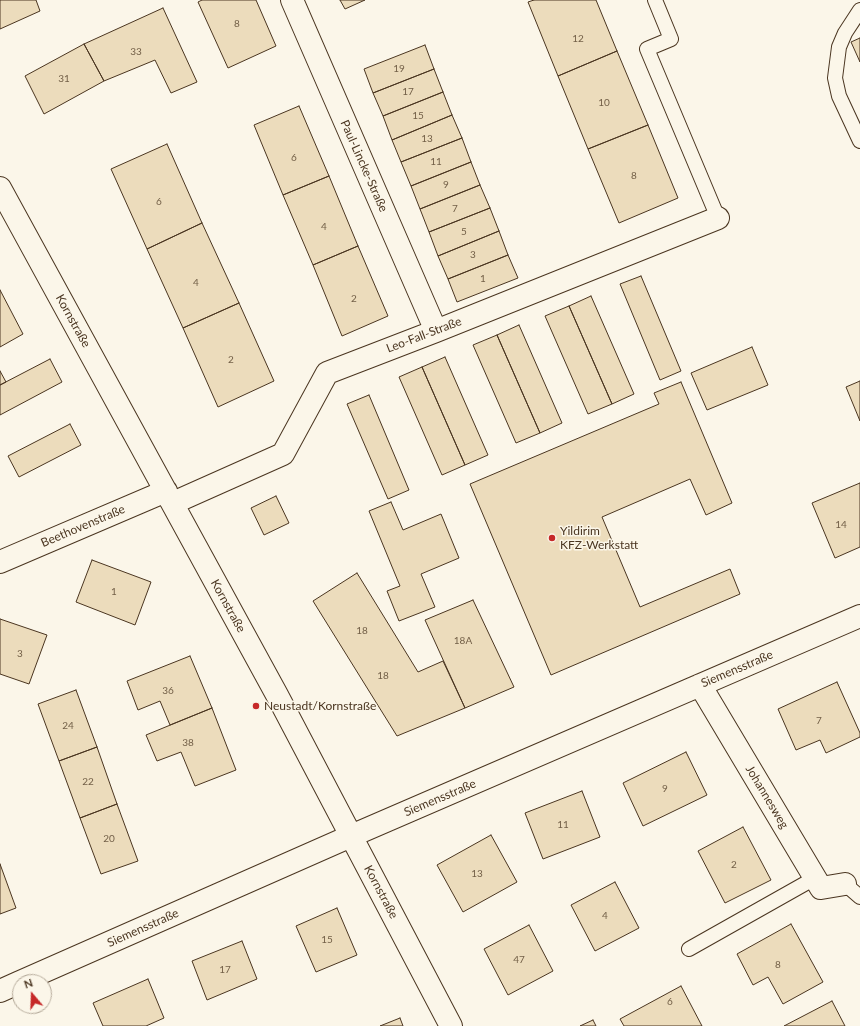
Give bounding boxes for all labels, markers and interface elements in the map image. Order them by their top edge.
house number: 8 [234,18,240,30]
house number: 12 [572,33,584,45]
house number: 33 [130,46,142,58]
house number: 19 [393,63,405,75]
house number: 31 [58,73,70,85]
house number: 17 [402,86,414,98]
house number: 10 [598,97,610,109]
house number: 15 [412,110,424,122]
street label: Paul-Lincke-Straße [337,118,391,214]
house number: 13 [421,133,433,145]
house number: 6 [291,152,297,164]
house number: 11 [430,156,442,168]
house number: 8 [631,170,637,182]
house number: 9 [443,179,449,191]
house number: 6 [156,196,162,208]
house number: 7 [452,203,458,215]
house number: 4 [321,221,327,233]
house number: 5 [461,226,467,238]
house number: 3 [470,249,476,261]
house number: 1 [480,273,486,285]
house number: 4 [193,277,199,289]
street label: Kornstraße [53,292,93,350]
house number: 2 [351,293,357,305]
street label: Leo-Fall-Straße [384,314,464,356]
house number: 2 [228,354,234,366]
street label: Beethovenstraße [39,502,127,550]
house number: 14 [835,519,847,531]
place label: Yildirim KFZ-Werkstatt [560,524,638,552]
marker: Yildirim KFZ-Werkstatt [547,533,557,543]
street label: Kornstraße [208,577,248,635]
house number: 1 [111,586,117,598]
house number: 18 [356,625,368,637]
house number: 18A [454,635,472,647]
street label: Siemensstraße [699,647,775,691]
house number: 3 [17,648,23,660]
house number: 18 [377,670,389,682]
house number: 36 [162,685,174,697]
place label: Neustadt/Kornstraße [264,699,376,713]
marker: Neustadt/Kornstraße [251,701,261,711]
house number: 7 [816,715,822,727]
house number: 24 [62,720,74,732]
house number: 38 [182,737,194,749]
street label: Johannesweg [743,763,791,831]
house number: 22 [82,776,94,788]
street label: Siemensstraße [402,776,478,820]
house number: 9 [662,783,668,795]
house number: 11 [557,819,569,831]
house number: 20 [103,833,115,845]
house number: 2 [731,859,737,871]
street label: Kornstraße [361,863,401,921]
house number: 13 [471,868,483,880]
street label: Siemensstraße [105,906,181,950]
house number: 4 [602,910,608,922]
house number: 15 [321,934,333,946]
house number: 47 [513,954,525,966]
house number: 8 [775,959,781,971]
house number: 17 [219,964,231,976]
north arrow [12,974,52,1014]
text: N [22,976,34,991]
house number: 6 [667,996,673,1008]

